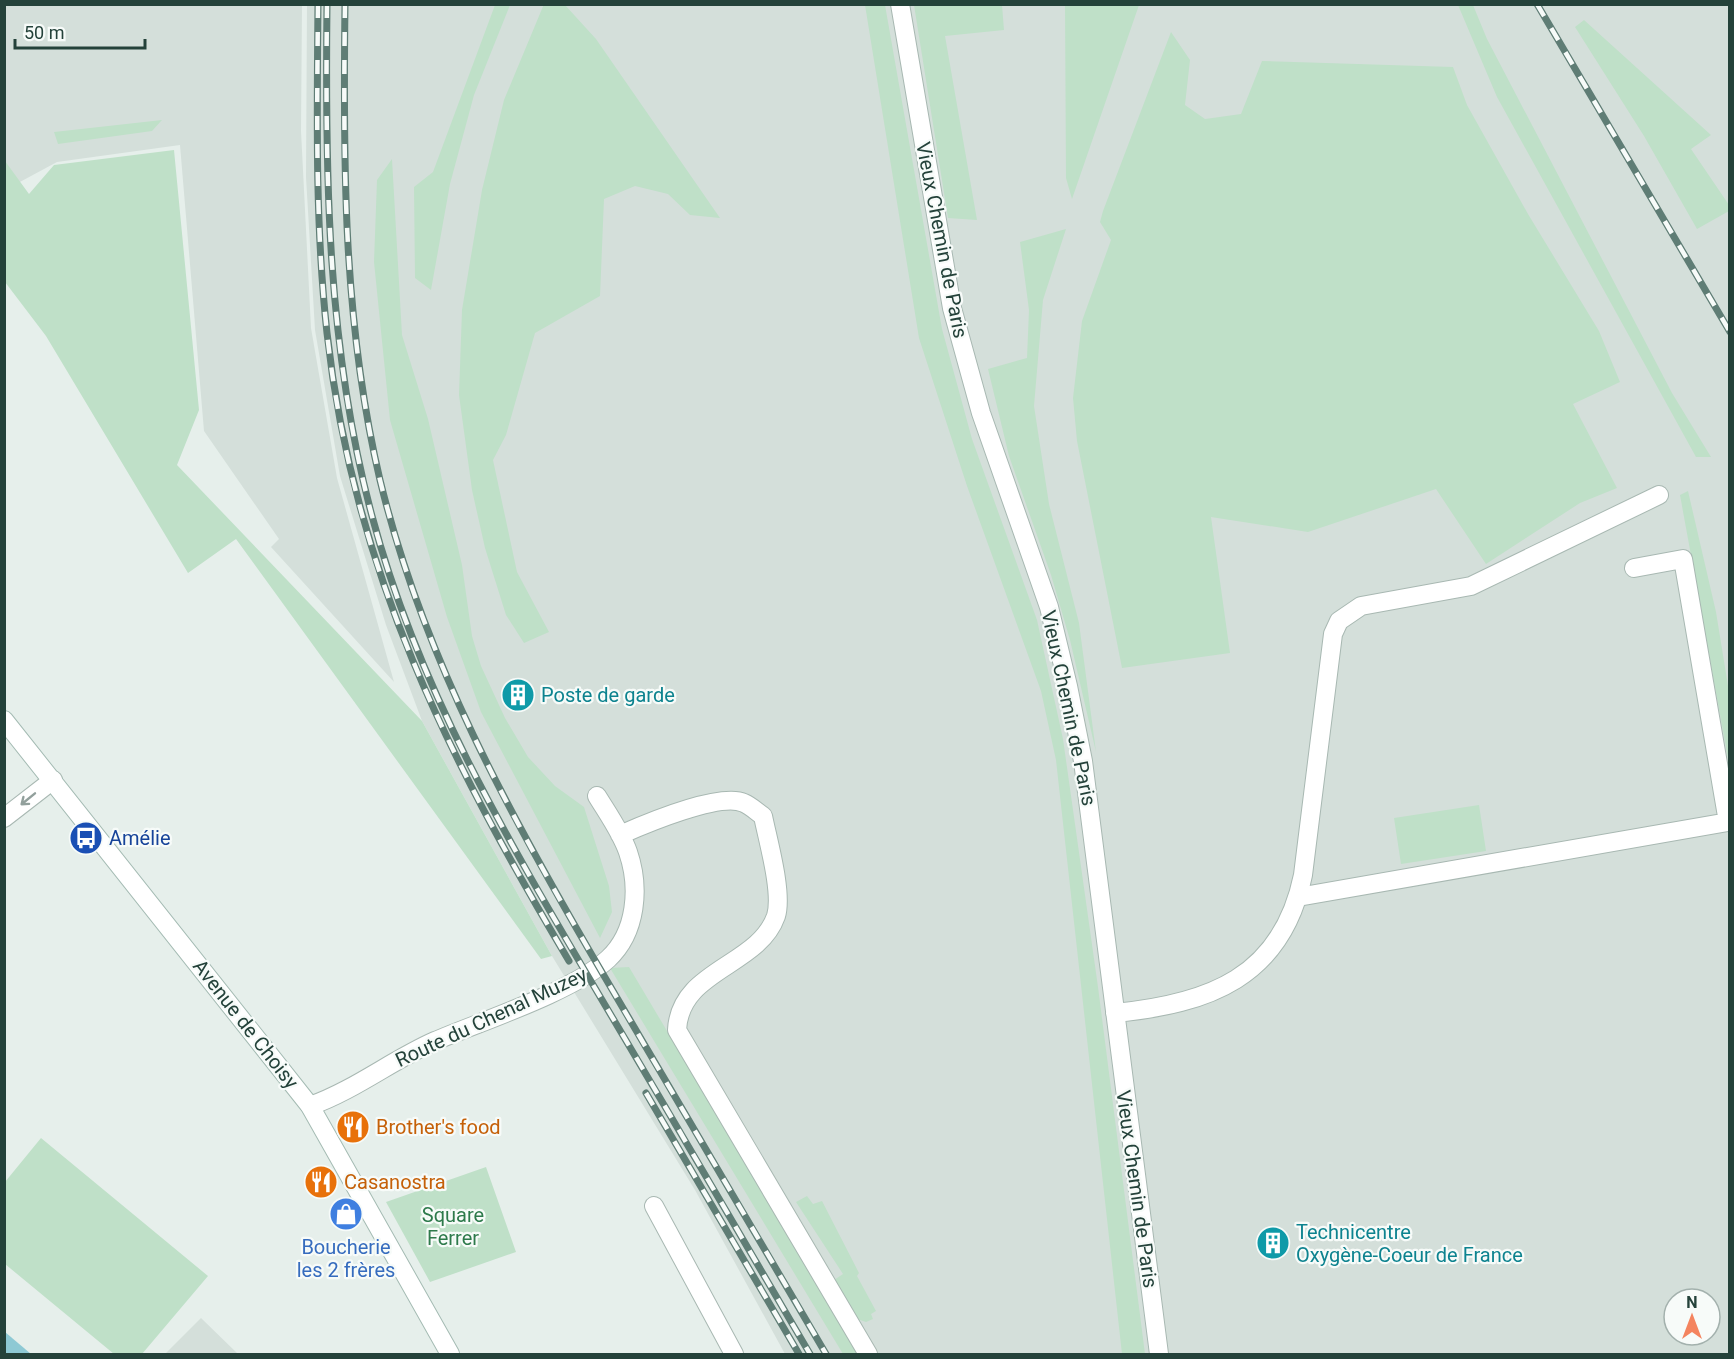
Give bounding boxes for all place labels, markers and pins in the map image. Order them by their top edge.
building icon: Poste de garde [500,677,536,713]
place label: Poste de garde [541,683,675,707]
bus stop icon: Amélie [68,820,104,856]
place label: Amélie [109,826,171,850]
restaurant icon: Brother's food [335,1109,371,1145]
place label: Brother's food [376,1115,501,1139]
restaurant icon: Casanostra [303,1164,339,1200]
place label: Casanostra [344,1170,446,1194]
shop icon: Boucherie les 2 frères [328,1196,364,1232]
place label: Technicentre Oxygène-Coeur de France [1296,1220,1523,1267]
building icon: Technicentre Oxygène-Coeur de France [1255,1225,1291,1261]
place label: Boucherie les 2 frères [297,1235,395,1282]

